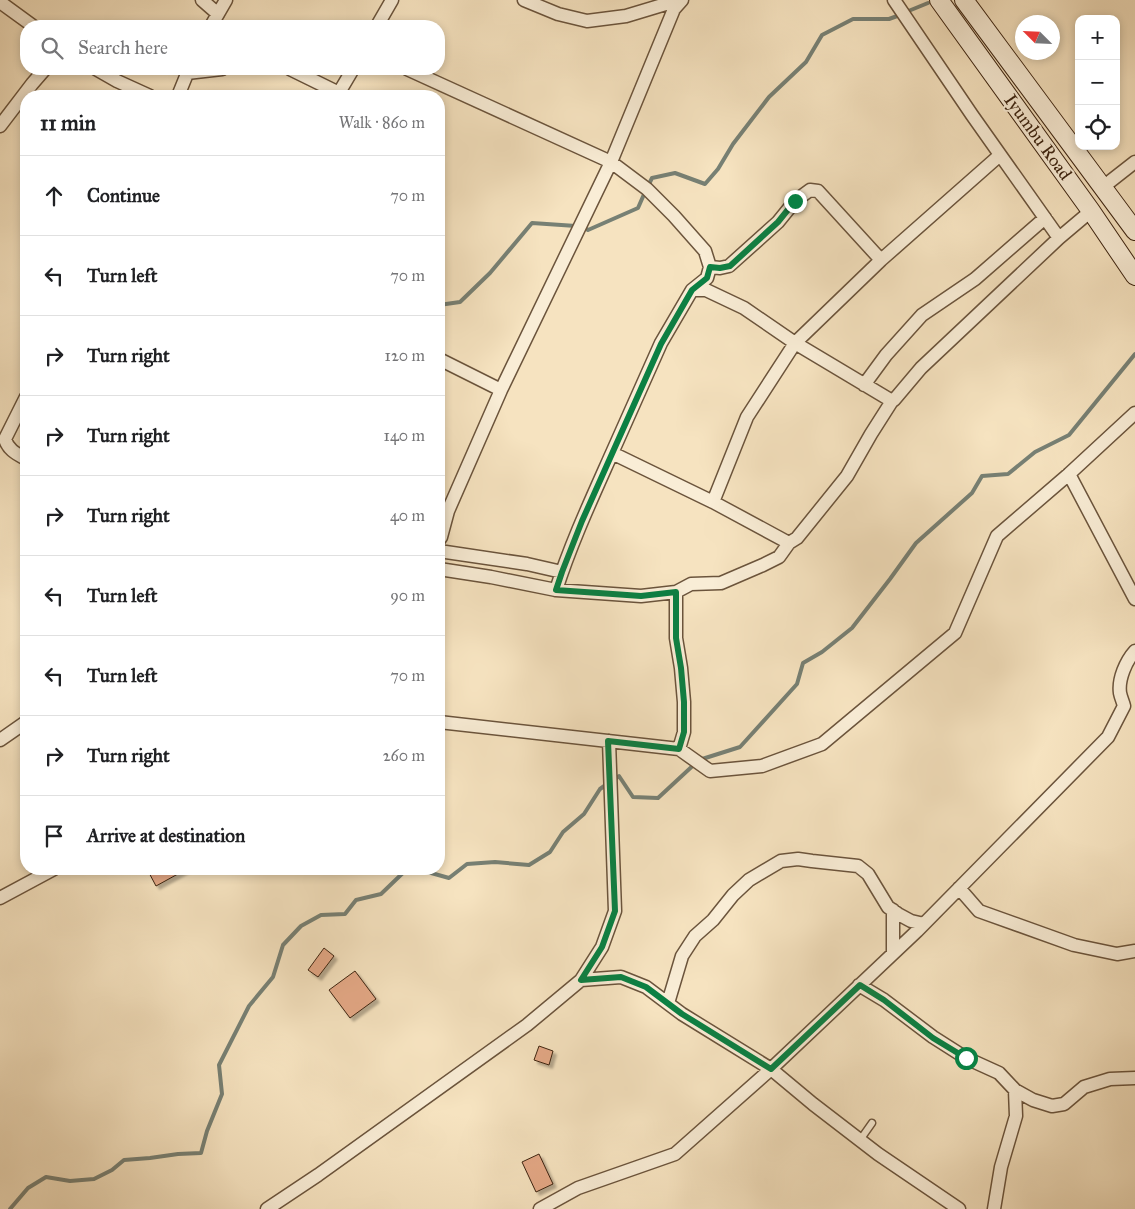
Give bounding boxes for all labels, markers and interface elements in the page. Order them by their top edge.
north arrow [1015,15,1060,60]
map controls [1075,15,1120,150]
button: + [1075,15,1120,60]
search box [20,20,445,75]
icon: search [38,34,66,62]
text: Search here [78,36,168,59]
button: − [1075,60,1120,105]
street label: Iyumbu Road [999,90,1077,184]
button: locate [1075,105,1120,150]
text: 11 min [40,110,96,136]
text: Walk · 860 m [339,113,425,132]
icon: ahead [40,182,68,210]
text: Continue [87,184,160,207]
text: 70 m [390,186,425,205]
route end [784,190,807,213]
icon: left [40,262,68,290]
text: Turn left [87,264,157,287]
text: 70 m [390,266,425,285]
icon: right [40,342,68,370]
text: Turn right [87,344,170,367]
text: 120 m [385,346,425,365]
icon: right [40,422,68,450]
text: Turn right [87,424,170,447]
text: 140 m [384,426,425,445]
icon: right [40,502,68,530]
text: Turn right [87,504,170,527]
text: 40 m [390,506,425,525]
icon: left [40,582,68,610]
text: Turn left [87,584,157,607]
text: 90 m [390,586,425,605]
icon: left [40,662,68,690]
text: Turn left [87,664,157,687]
text: 70 m [390,666,425,685]
icon: right [40,742,68,770]
text: Turn right [87,744,170,767]
text: 260 m [383,746,425,765]
icon: arrive [40,822,68,850]
text: Arrive at destination [87,824,245,847]
route start [955,1047,978,1070]

